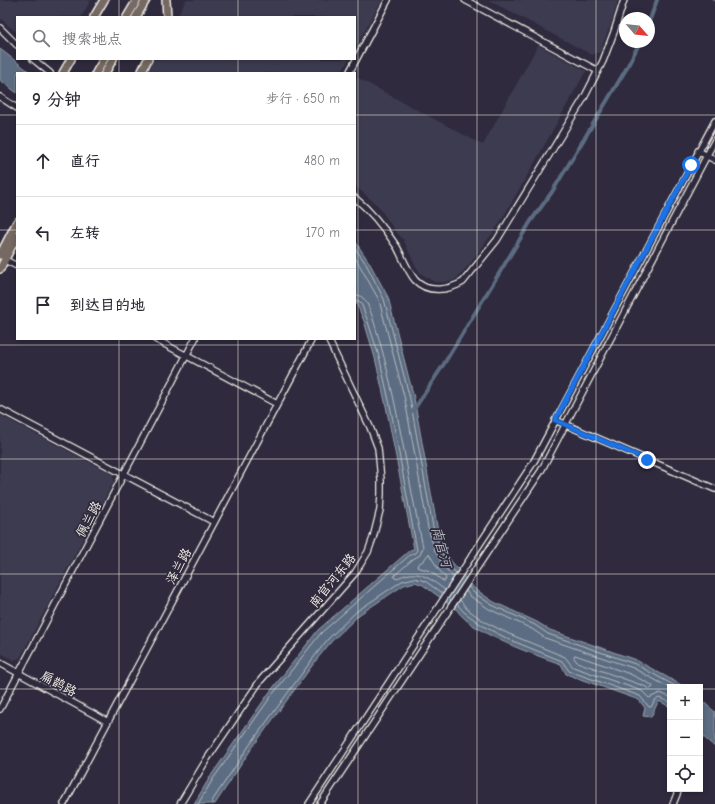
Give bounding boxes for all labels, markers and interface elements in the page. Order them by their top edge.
north arrow [619,12,655,48]
search box [16,16,356,60]
icon: search [30,27,52,49]
text: 搜索地点 [62,30,122,48]
text: 9 分钟 [32,90,81,109]
text: 步行 · 650 m [266,91,340,106]
icon: ahead [32,150,54,172]
text: 直行 [70,152,100,170]
text: 480 m [304,153,340,168]
route start [682,156,700,174]
icon: left [32,222,54,244]
text: 左转 [70,224,100,242]
text: 170 m [306,225,340,240]
icon: arrive [32,294,54,316]
text: 到达目的地 [70,296,145,314]
route end [638,451,656,469]
street label: 佩兰路 [73,498,104,540]
water label: 南官河 [428,525,456,572]
street label: 泽兰路 [163,545,194,587]
street label: 南官河东路 [306,550,359,610]
street label: 扁鹊路 [38,667,79,699]
map controls [667,684,703,792]
button: + [667,684,703,720]
button: − [667,720,703,756]
button: locate [667,756,703,792]

